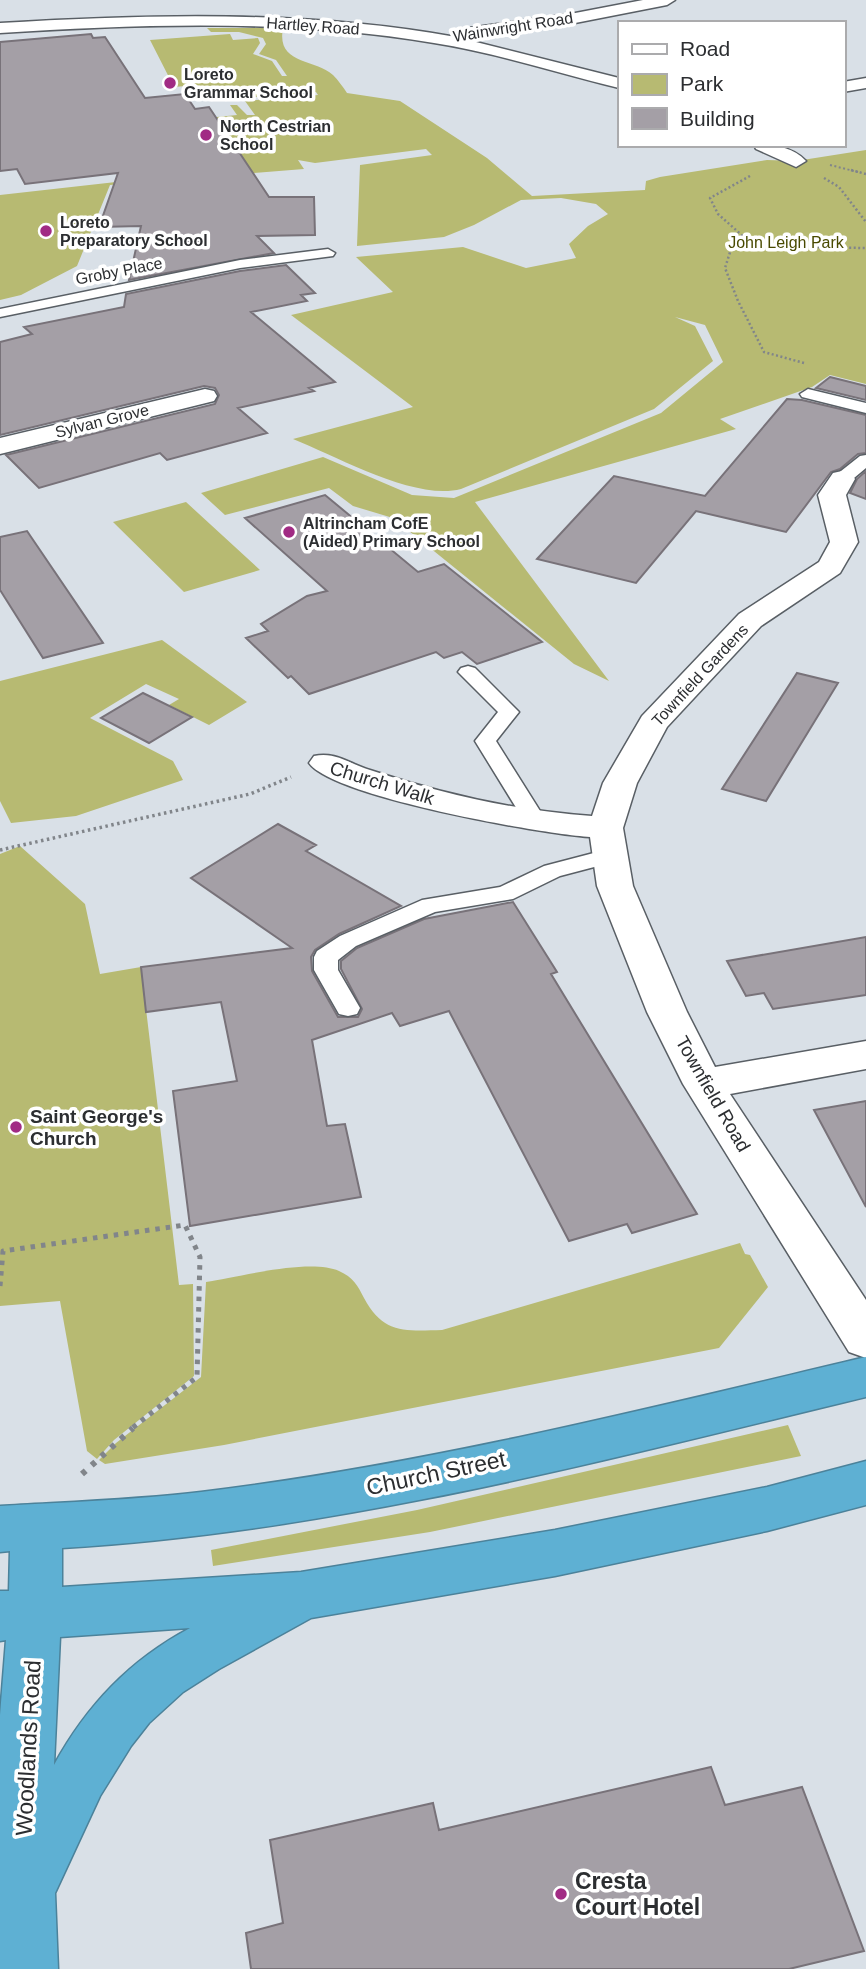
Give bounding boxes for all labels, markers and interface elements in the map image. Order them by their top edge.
street label: Wainwright Road [452,9,574,45]
street label: Hartley Road [266,14,360,38]
legend [618,21,845,147]
text: Road [680,37,730,60]
place label: Loreto Grammar School [184,66,313,101]
text: Park [680,72,724,95]
marker: Loreto Grammar School [162,75,178,91]
text: Building [680,107,755,130]
place label: North Cestrian School [220,118,331,153]
marker: North Cestrian School [198,127,214,143]
place label: Loreto Preparatory School [60,214,208,249]
marker: Loreto Preparatory School [38,223,54,239]
park label: John Leigh Park [728,234,845,251]
street label: Groby Place [74,254,164,288]
street label: Sylvan Grove [53,401,151,441]
place label: Altrincham CofE (Aided) Primary School [303,515,480,550]
marker: Altrincham CofE (Aided) Primary School [281,524,297,540]
street label: Townfield Gardens [649,621,751,729]
street label: Church Walk [327,757,437,809]
street label: Townfield Road [671,1032,755,1156]
place label: Saint George's Church [30,1106,163,1149]
marker: Saint George's Church [8,1119,24,1135]
street label: Church Street [364,1445,509,1500]
street label: Woodlands Road [10,1659,46,1837]
place label: Cresta Court Hotel [575,1868,700,1920]
marker: Cresta Court Hotel [553,1886,569,1902]

